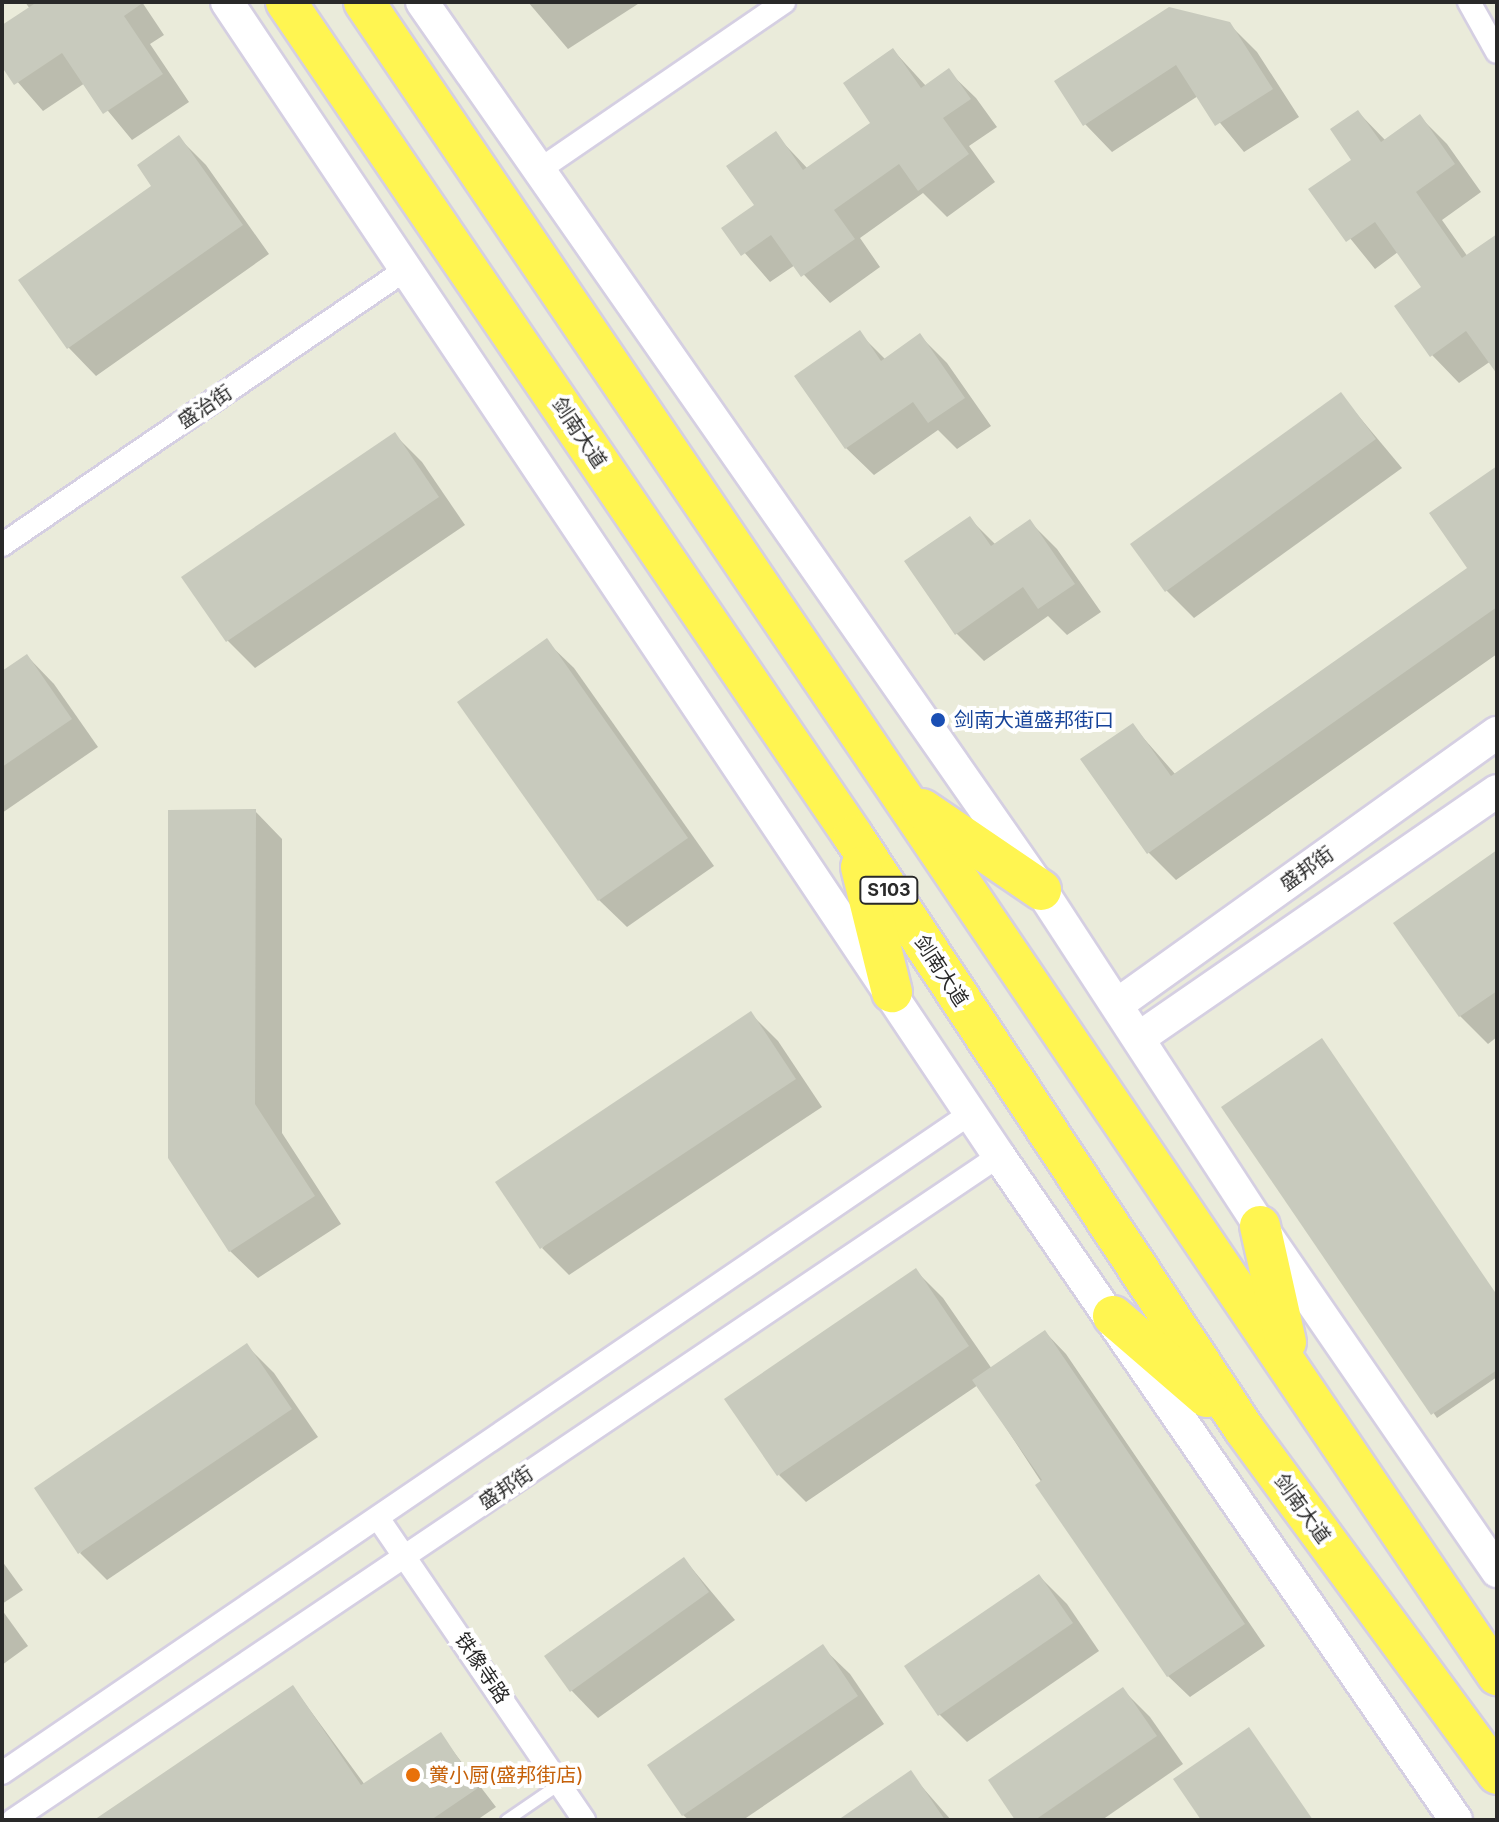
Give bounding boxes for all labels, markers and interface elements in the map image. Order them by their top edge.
street label: 盛治街 [173,380,237,434]
street label: 剑南大道 [547,393,611,473]
place label: 剑南大道盛邦街口 [954,708,1114,732]
marker: 剑南大道盛邦街口 [929,711,947,729]
street label: 盛邦街 [1276,842,1338,896]
road number: S103 [859,876,919,904]
street label: 剑南大道 [909,931,973,1011]
street label: 盛邦街 [474,1461,538,1515]
street label: 剑南大道 [1269,1470,1335,1548]
street label: 铁像寺路 [450,1628,514,1708]
place label: 黉小厨(盛邦街店) [429,1763,584,1787]
marker: 黉小厨(盛邦街店) [404,1766,422,1784]

